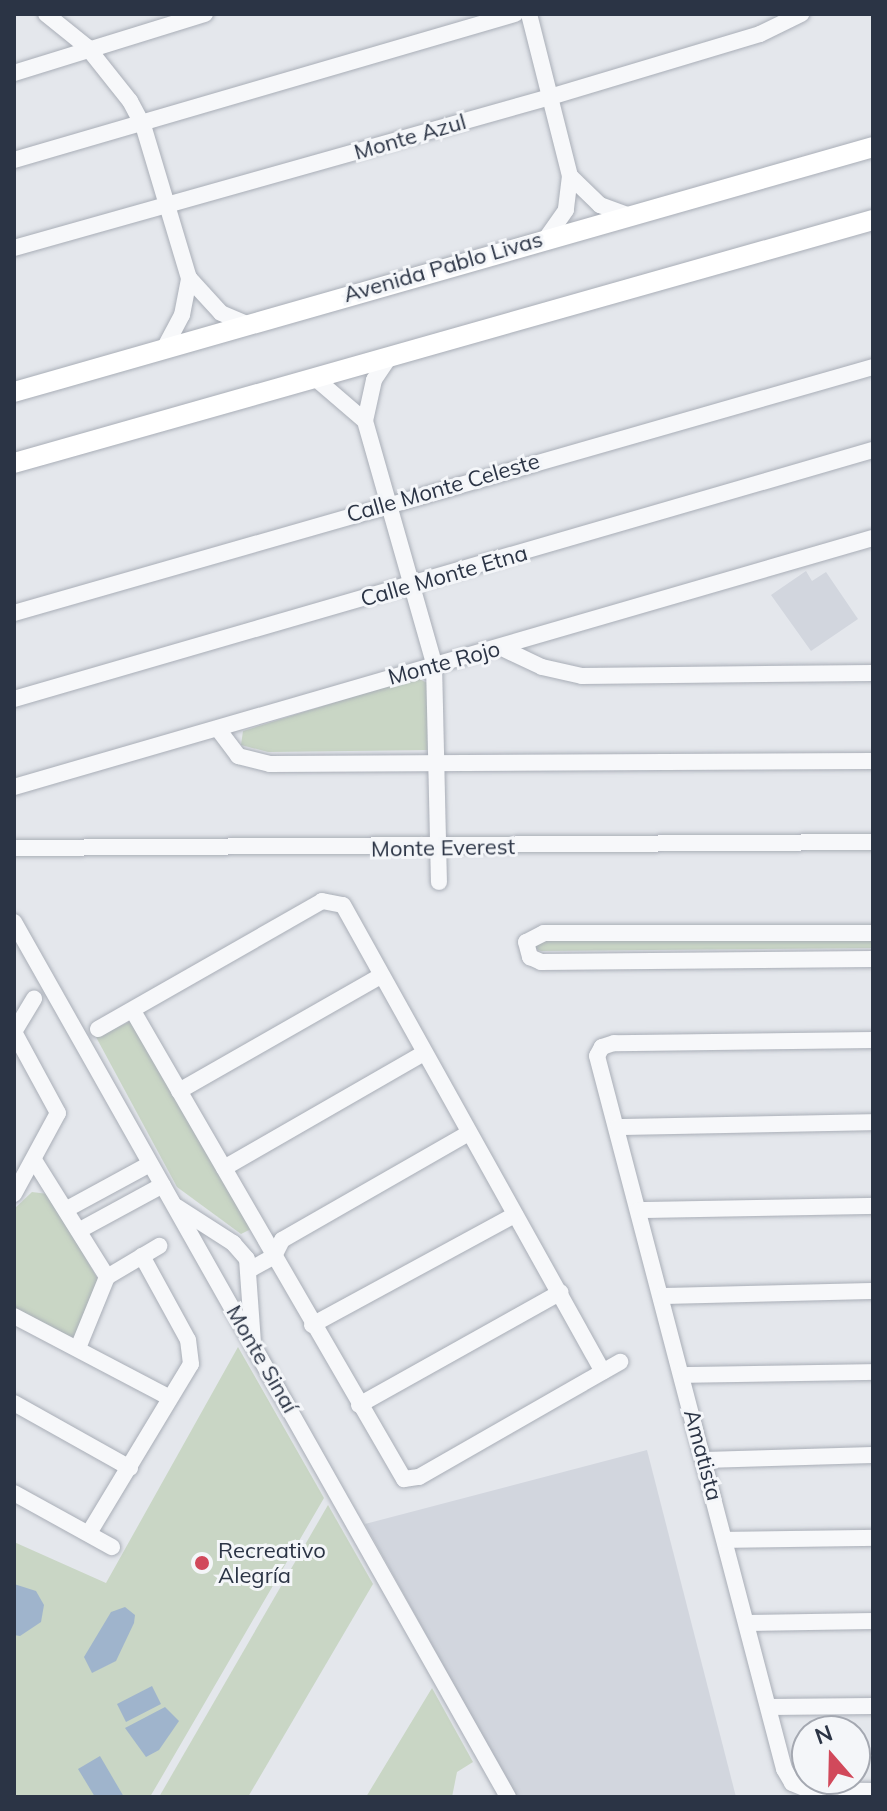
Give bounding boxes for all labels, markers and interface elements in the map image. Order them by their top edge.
street label: Monte Azul [351,108,469,166]
street label: Avenida Pablo Livas [340,226,546,308]
street label: Calle Monte Celeste [343,448,543,528]
street label: Calle Monte Etna [358,540,530,612]
street label: Monte Rojo [385,635,503,691]
street label: Monte Everest [371,834,515,862]
street label: Monte Sinaí [221,1300,303,1418]
street label: Amatista [678,1407,728,1503]
place label: Recreativo Alegría [218,1537,326,1588]
marker: Recreativo Alegría [193,1554,211,1572]
north arrow [791,1715,871,1795]
text: N [811,1718,836,1750]

